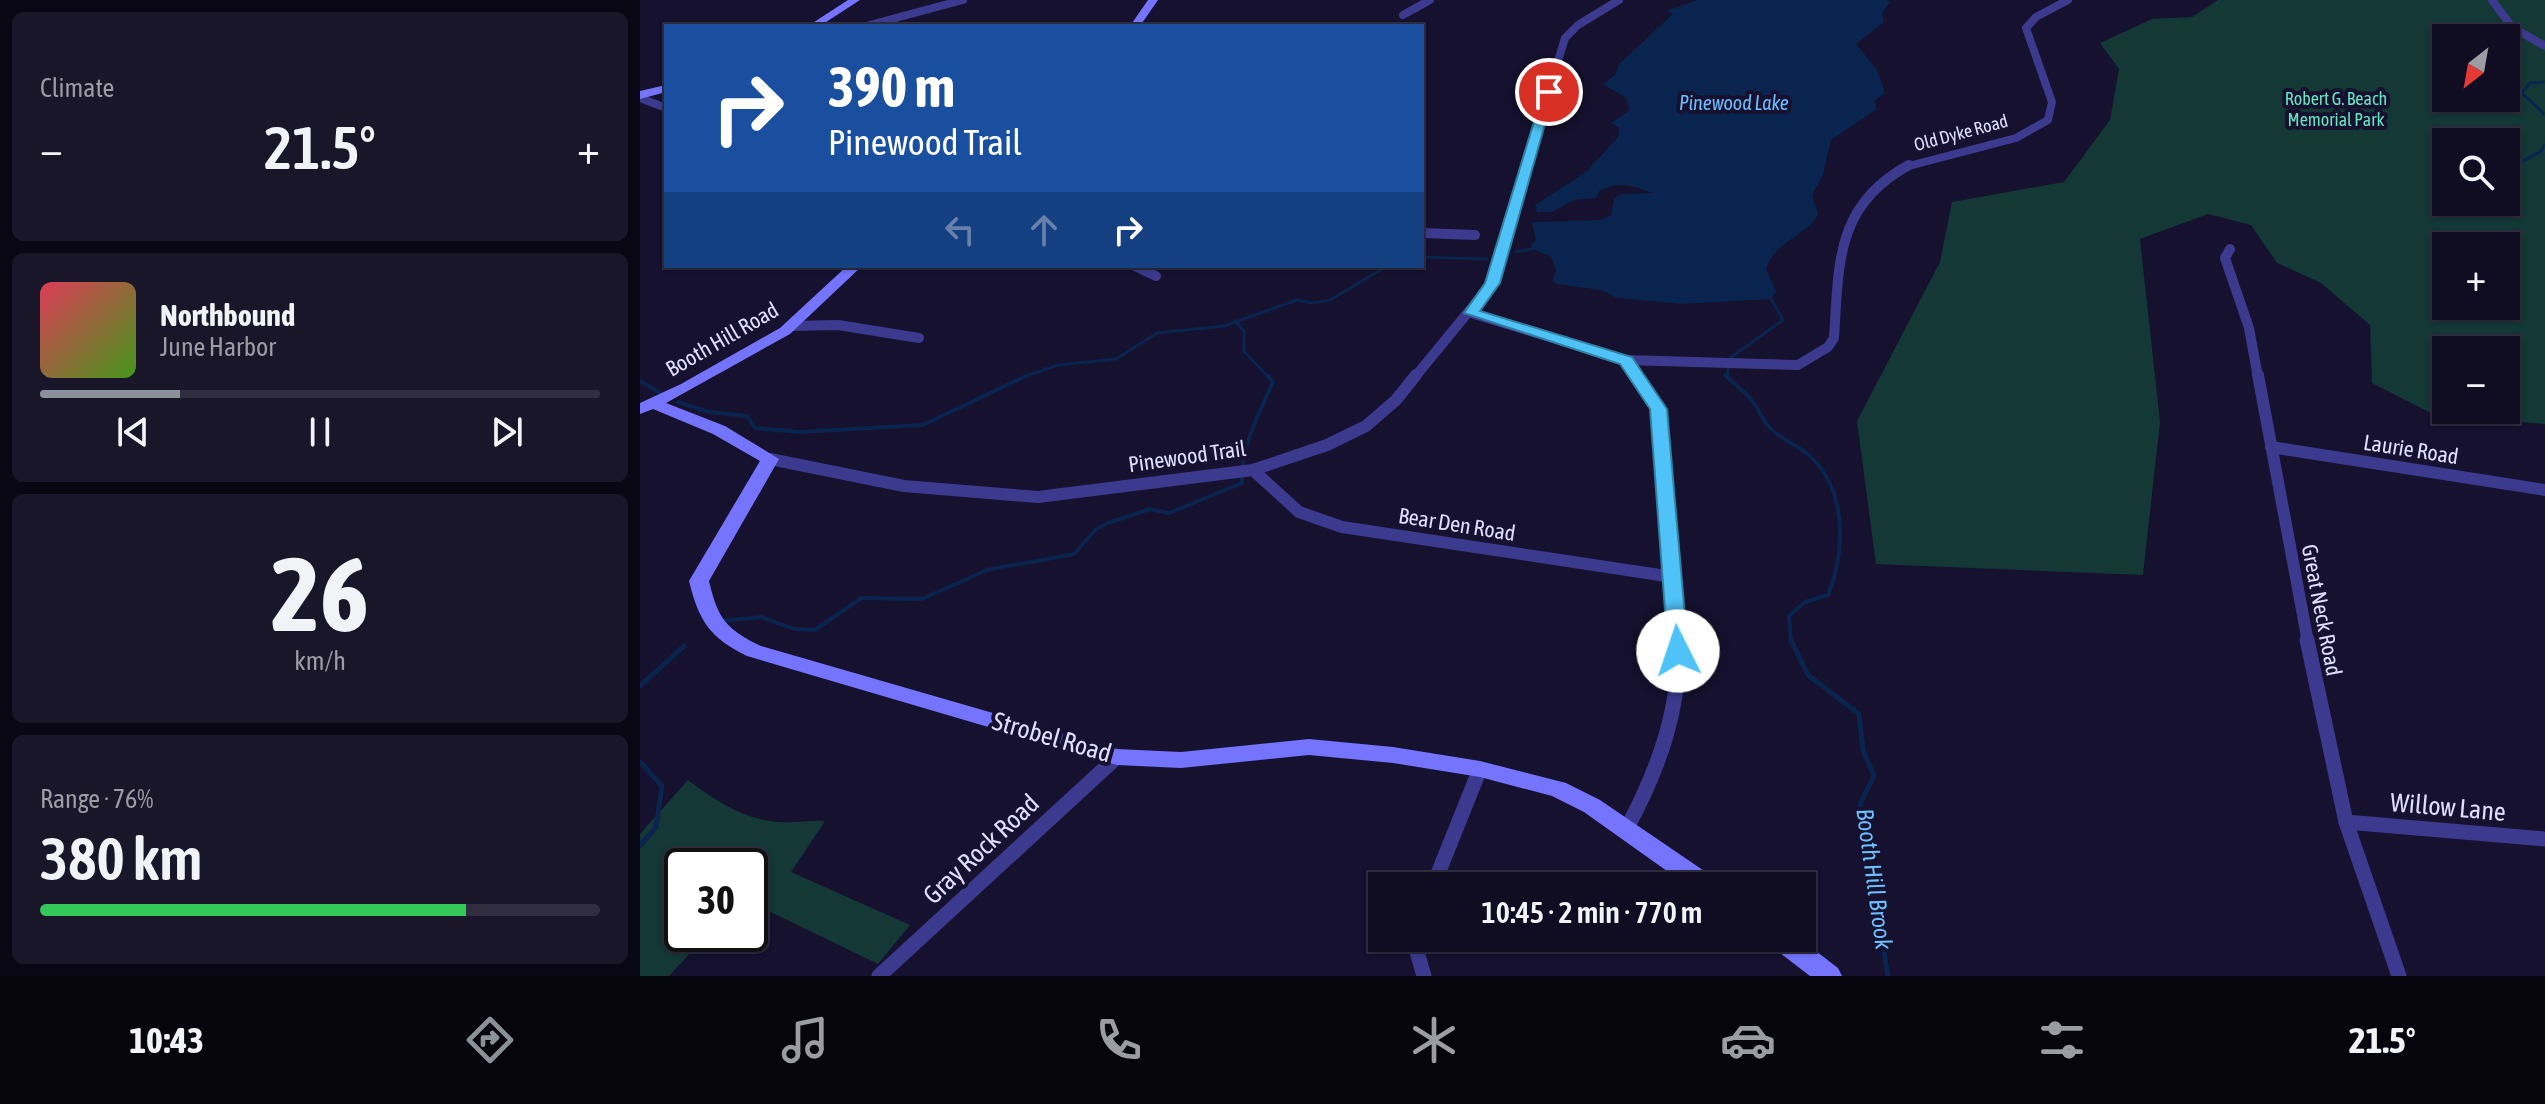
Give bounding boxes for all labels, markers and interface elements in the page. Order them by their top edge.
north arrow [2432,24,2520,112]
map controls [2432,24,2520,424]
text: 390 m [828,55,955,119]
icon: right [696,56,800,160]
pin [1515,58,1583,126]
icon: arrive [1527,70,1571,114]
text: Climate [40,73,114,103]
park label: Robert G. Beach Memorial Park [2285,88,2387,130]
water label: Pinewood Lake [1679,91,1789,114]
street label: Old Dyke Road [1912,110,2010,155]
text: 21.5° [264,113,376,182]
text: Pinewood Trail [828,121,1022,163]
text: − [40,123,63,173]
text: + [577,123,600,173]
button: search [2432,128,2520,216]
icon: left [938,208,982,252]
icon: ahead [1022,208,1066,252]
icon: right [1106,208,1150,252]
button: + [2432,232,2520,320]
street label: Booth Hill Road [661,296,783,382]
text: Northbound [160,298,295,332]
text: June Harbor [160,332,276,362]
button: − [2432,336,2520,424]
icon: previous [111,410,155,454]
icon: pause [298,410,342,454]
icon: next [485,410,529,454]
street label: Laurie Road [2362,429,2460,469]
street label: Pinewood Trail [1127,435,1248,477]
street label: Bear Den Road [1397,502,1517,546]
text: 26 [271,534,369,653]
street label: Great Neck Road [2297,542,2347,678]
position arrow [1636,609,1720,693]
text: km/h [294,646,346,676]
street label: Strobel Road [989,706,1115,768]
text: Range · 76% [40,784,153,814]
street label: Willow Lane [2389,787,2507,827]
street label: Gray Rock Road [917,788,1045,910]
water label: Booth Hill Brook [1851,807,1898,952]
text: 380 km [40,824,202,893]
speed limit sign: 30 [664,848,768,952]
text: 10:45 · 2 min · 770 m [1482,895,1702,929]
icon: directions [462,1012,518,1068]
icon: music [777,1012,833,1068]
icon: phone [1091,1012,1147,1068]
icon: climate [1406,1012,1462,1068]
icon: car [1720,1012,1776,1068]
icon: filters [2034,1012,2090,1068]
text: 10:43 [129,1019,204,1061]
text: 21.5° [2349,1019,2416,1061]

